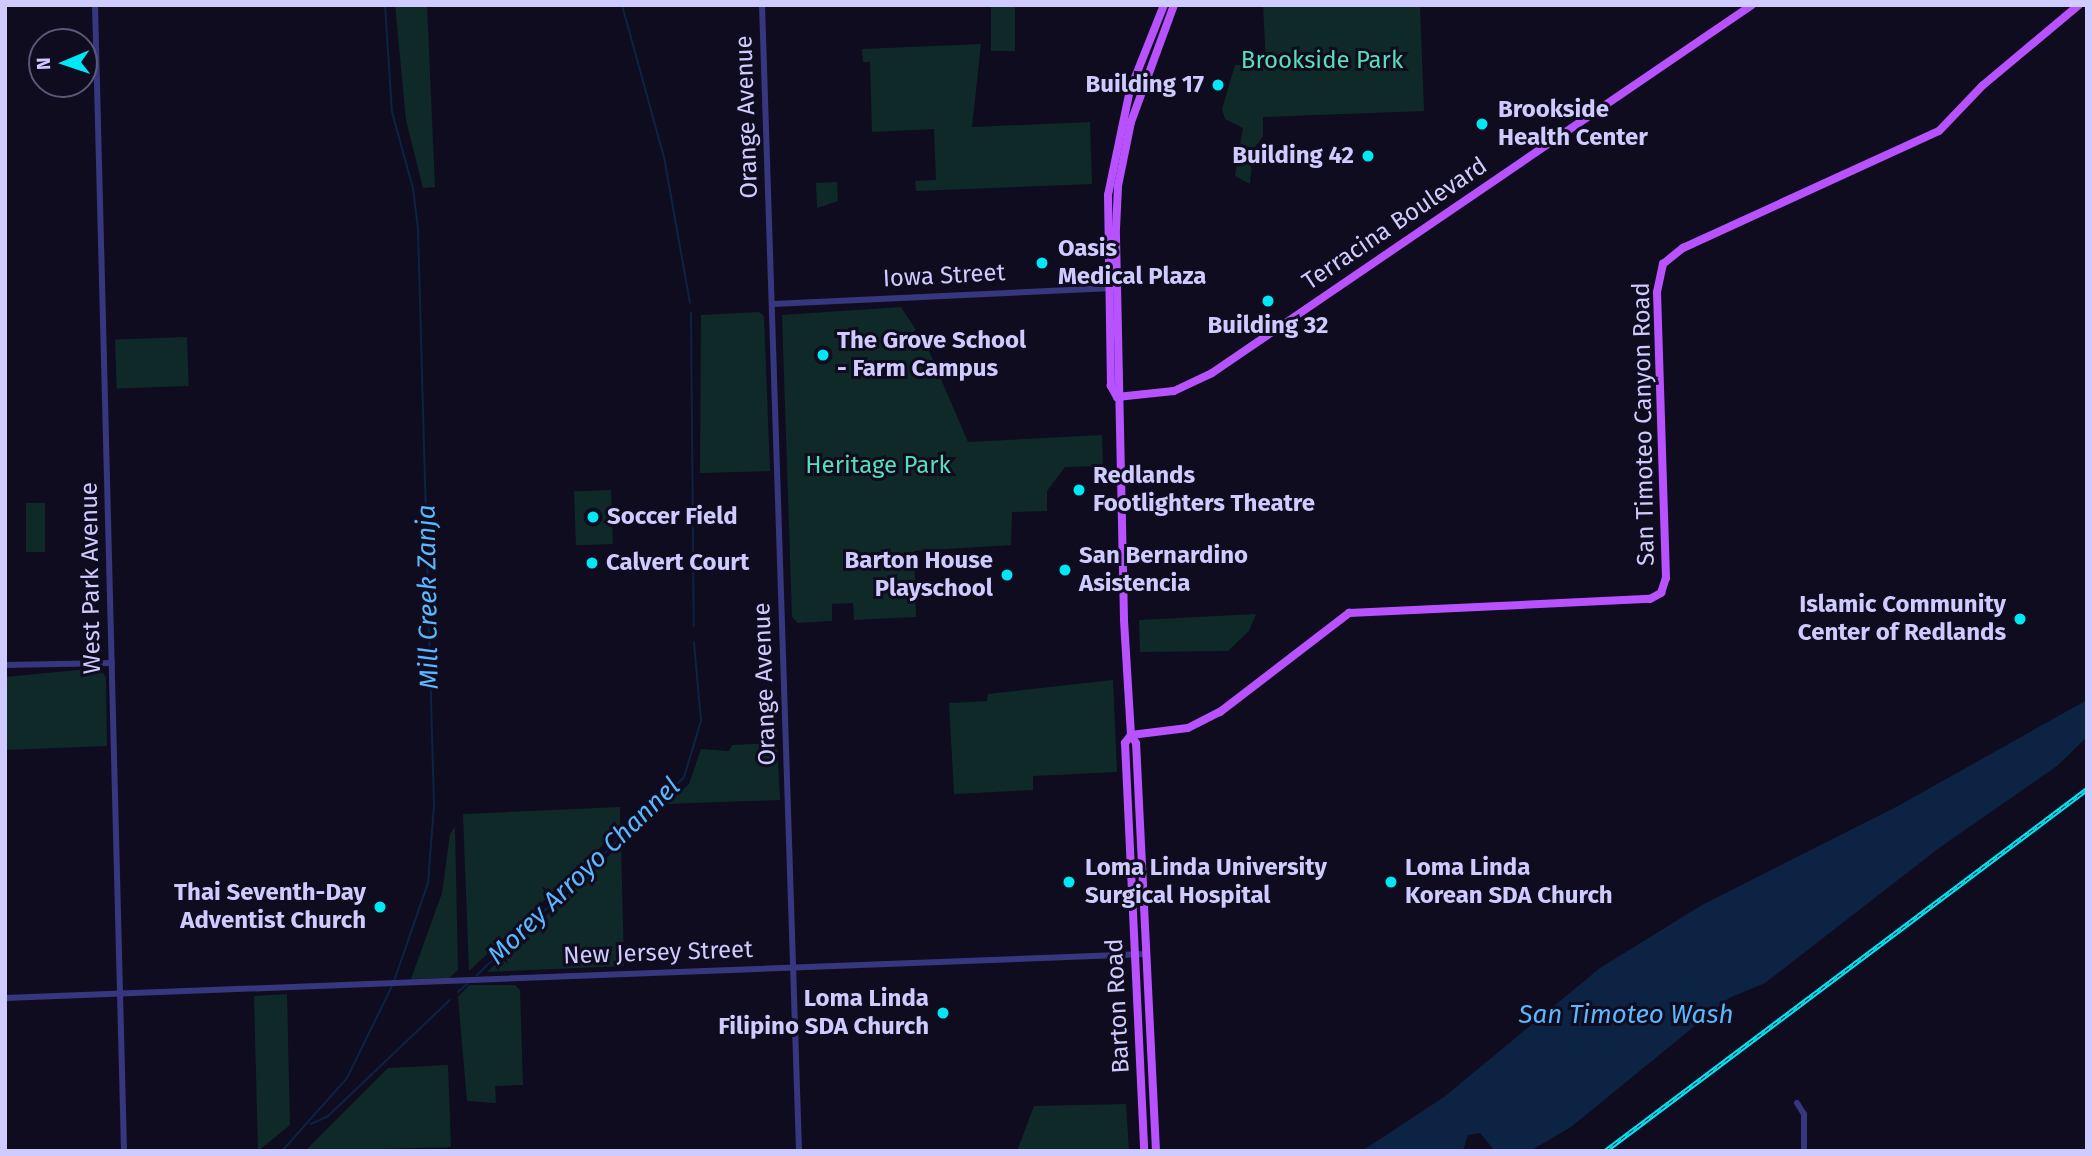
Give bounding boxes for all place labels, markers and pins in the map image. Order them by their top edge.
place label: Building 17 [1085,71,1204,99]
marker: Building 17 [1210,77,1226,93]
place label: Brookside Health Center [1498,96,1648,152]
marker: Brookside Health Center [1472,114,1492,134]
place label: Building 42 [1232,142,1354,170]
marker: Building 42 [1360,148,1376,164]
place label: Oasis Medical Plaza [1058,235,1206,291]
marker: Oasis Medical Plaza [1032,253,1052,273]
marker: Building 32 [1260,293,1276,309]
place label: Building 32 [1208,312,1328,340]
place label: The Grove School - Farm Campus [837,327,1026,383]
marker: The Grove School - Farm Campus [815,347,831,363]
place label: Redlands Footlighters Theatre [1093,462,1315,518]
marker: Redlands Footlighters Theatre [1071,482,1087,498]
place label: Soccer Field [607,503,738,531]
marker: Soccer Field [585,509,601,525]
place label: San Bernardino Asistencia [1079,542,1248,598]
place label: Barton House Playschool [844,547,993,603]
place label: Calvert Court [606,549,749,577]
marker: Calvert Court [584,555,600,571]
marker: San Bernardino Asistencia [1057,562,1073,578]
marker: Barton House Playschool [999,567,1015,583]
place label: Islamic Community Center of Redlands [1798,591,2006,647]
marker: Islamic Community Center of Redlands [2012,611,2028,627]
place label: Loma Linda University Surgical Hospital [1085,854,1327,910]
place label: Loma Linda Korean SDA Church [1405,854,1613,910]
marker: Loma Linda University Surgical Hospital [1059,872,1079,892]
marker: Loma Linda Korean SDA Church [1383,874,1399,890]
place label: Thai Seventh-Day Adventist Church [174,879,366,935]
marker: Thai Seventh-Day Adventist Church [372,899,388,915]
place label: Loma Linda Filipino SDA Church [718,985,929,1041]
marker: Loma Linda Filipino SDA Church [935,1005,951,1021]

